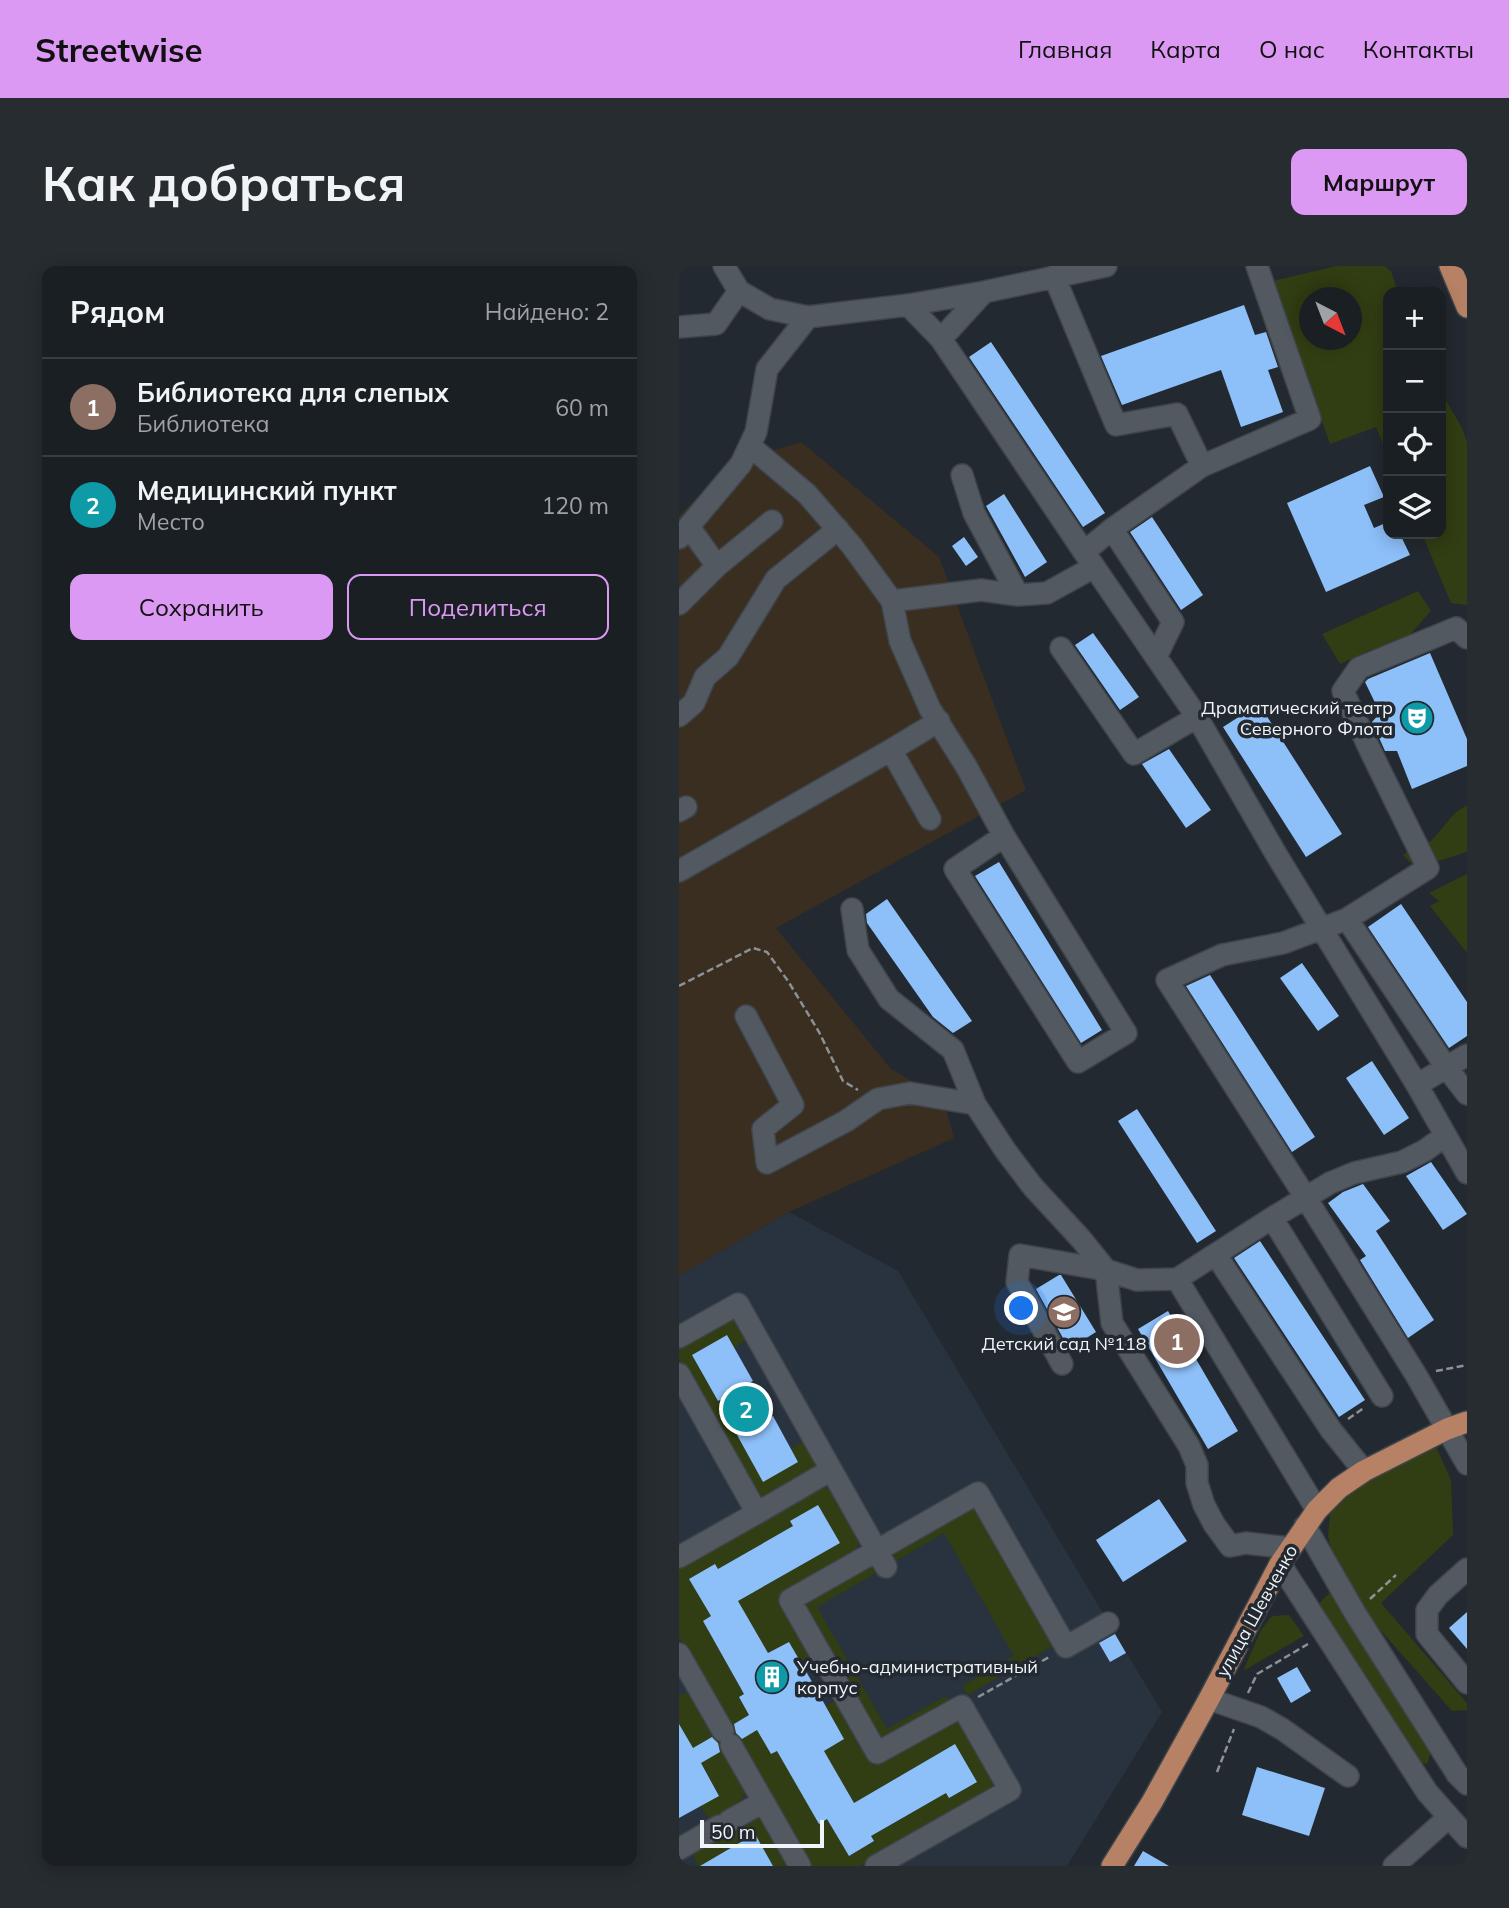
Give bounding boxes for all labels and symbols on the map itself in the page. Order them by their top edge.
north arrow [1299,287,1362,350]
place label: Драматический театр Северного Флота [1201,696,1393,740]
theatre icon: Драматический театр Северного Флота [1398,699,1436,737]
your location [1004,1291,1038,1325]
school or university icon: Детский сад №118 [1045,1293,1083,1331]
pin: 1 [1154,1315,1200,1367]
place label: Детский сад №118 [981,1332,1147,1355]
pin: 2 [723,1383,769,1435]
street label: улица Шевченко [1211,1541,1302,1681]
place label: Учебно-административный корпус [796,1655,1038,1699]
building icon: Учебно-административный корпус [753,1658,791,1696]
scale bar [700,1817,824,1849]

